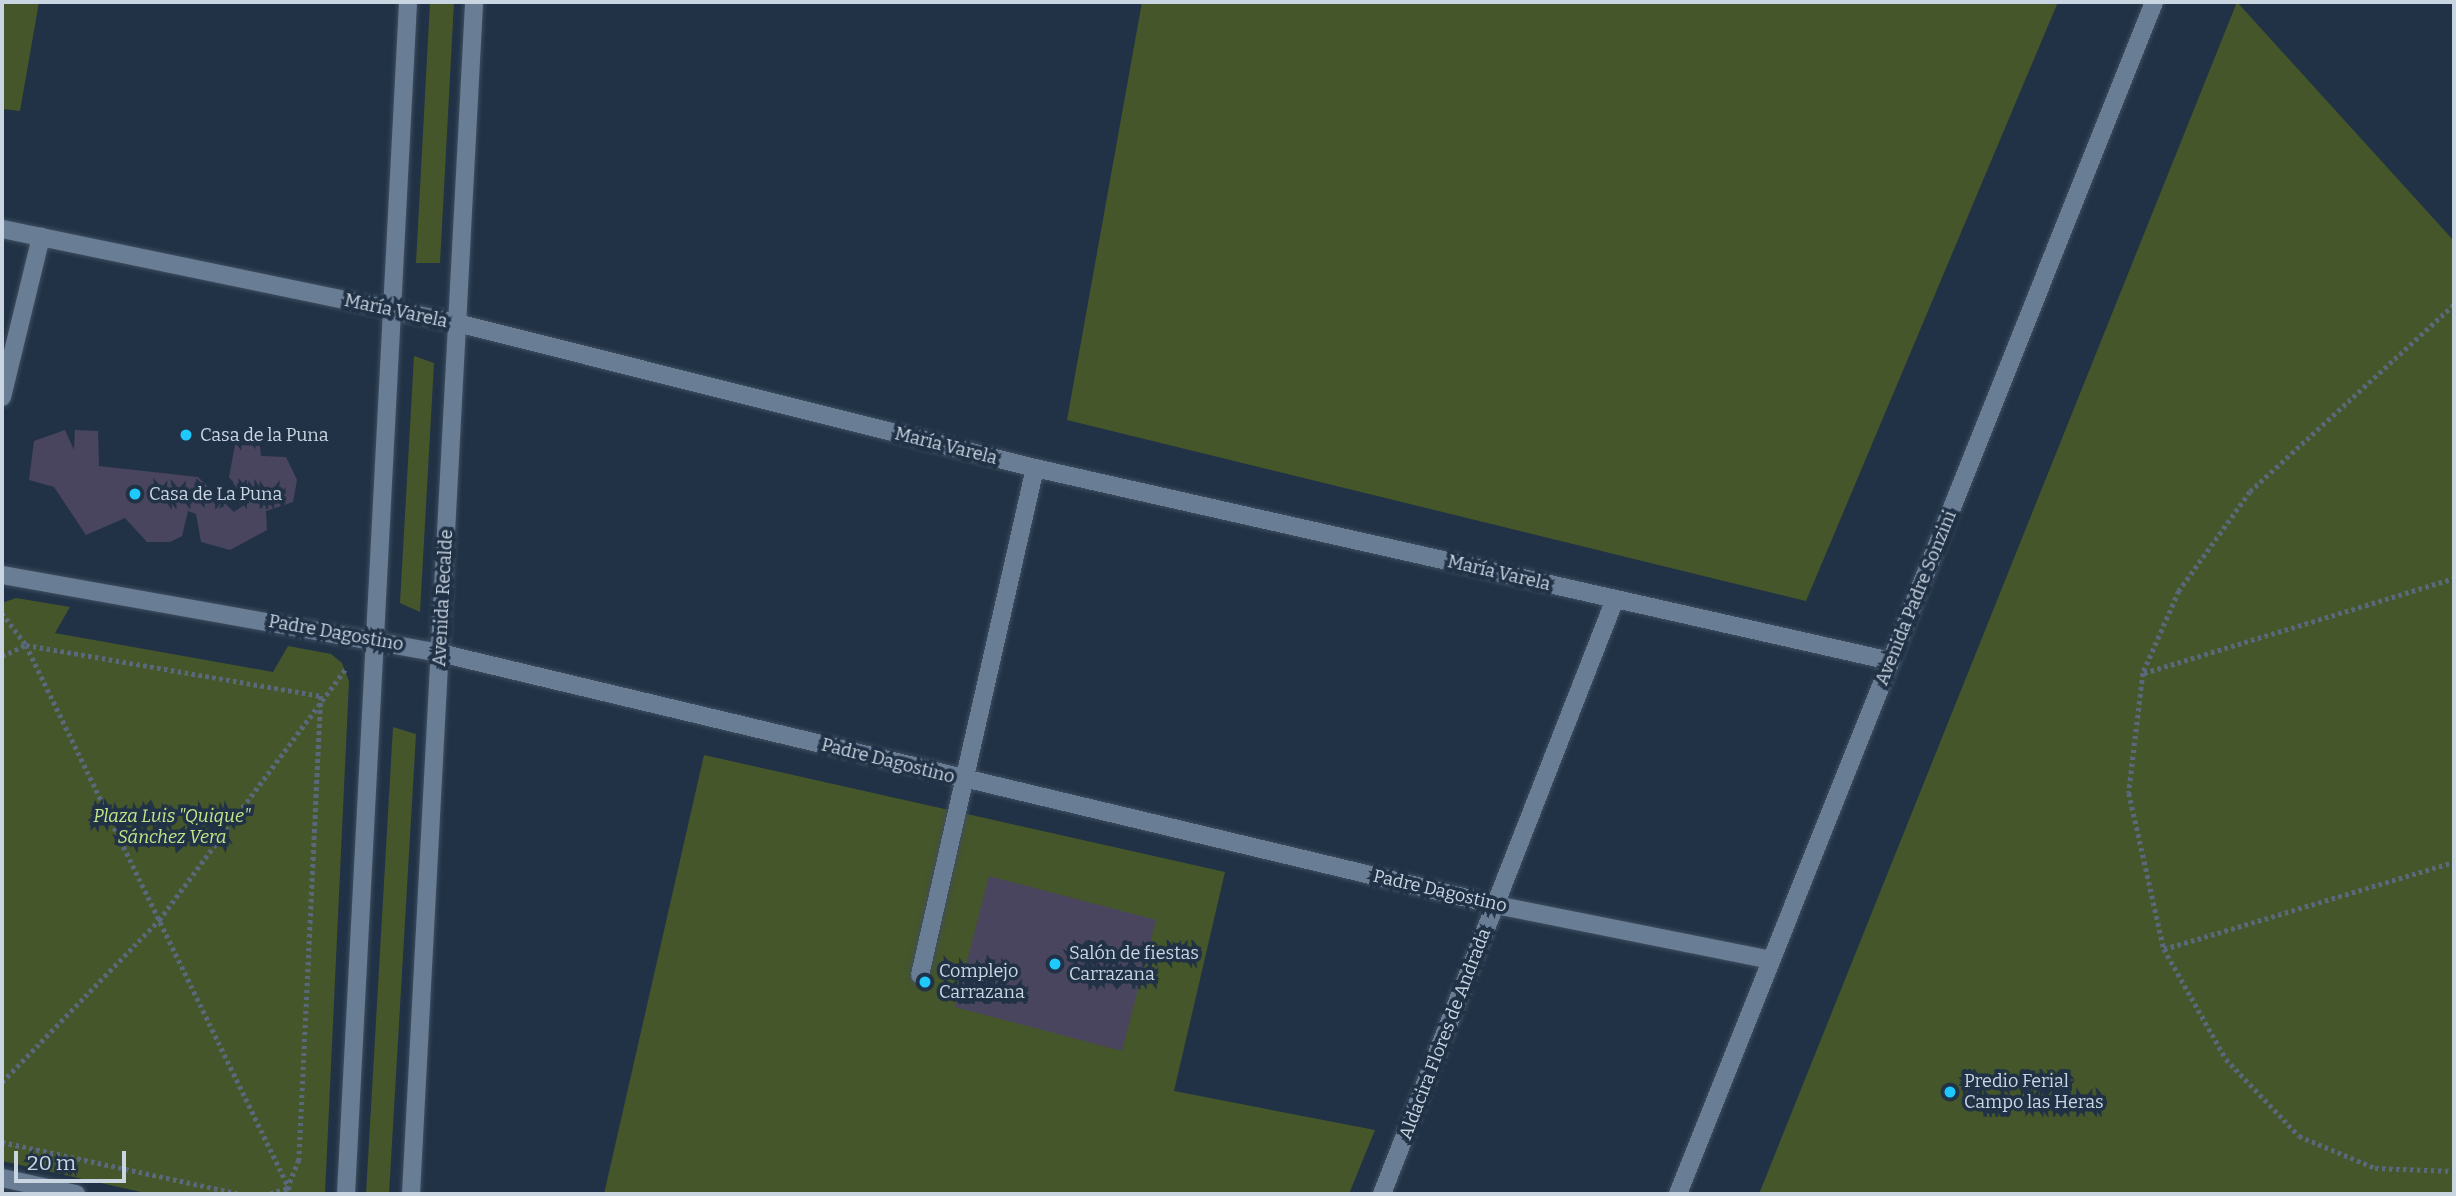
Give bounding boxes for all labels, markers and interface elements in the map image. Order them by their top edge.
street label: María Varela [342,290,450,332]
street label: María Varela [893,423,999,469]
place label: Casa de la Puna [200,424,329,446]
marker: Casa de la Puna [178,427,194,443]
place label: Casa de La Puna [149,483,282,505]
marker: Casa de La Puna [127,486,143,502]
street label: Avenida Padre Sonzini [1871,508,1961,688]
street label: Avenida Recalde [429,529,457,667]
street label: María Varela [1445,551,1553,595]
street label: Padre Dagostino [267,611,405,655]
street label: Padre Dagostino [819,734,957,788]
park label: Plaza Luis "Quique" Sánchez Vera [93,806,251,848]
street label: Padre Dagostino [1371,865,1509,917]
street label: Aldacira Flores de Andrada [1395,925,1495,1143]
place label: Salón de fiestas Carrazana [1069,943,1199,986]
marker: Salón de fiestas Carrazana [1047,956,1063,972]
place label: Complejo Carrazana [939,961,1025,1004]
marker: Complejo Carrazana [917,974,933,990]
place label: Predio Ferial Campo las Heras [1964,1071,2104,1114]
marker: Predio Ferial Campo las Heras [1942,1084,1958,1100]
scale bar [18,1136,130,1180]
text: 20 m [27,1150,76,1176]

